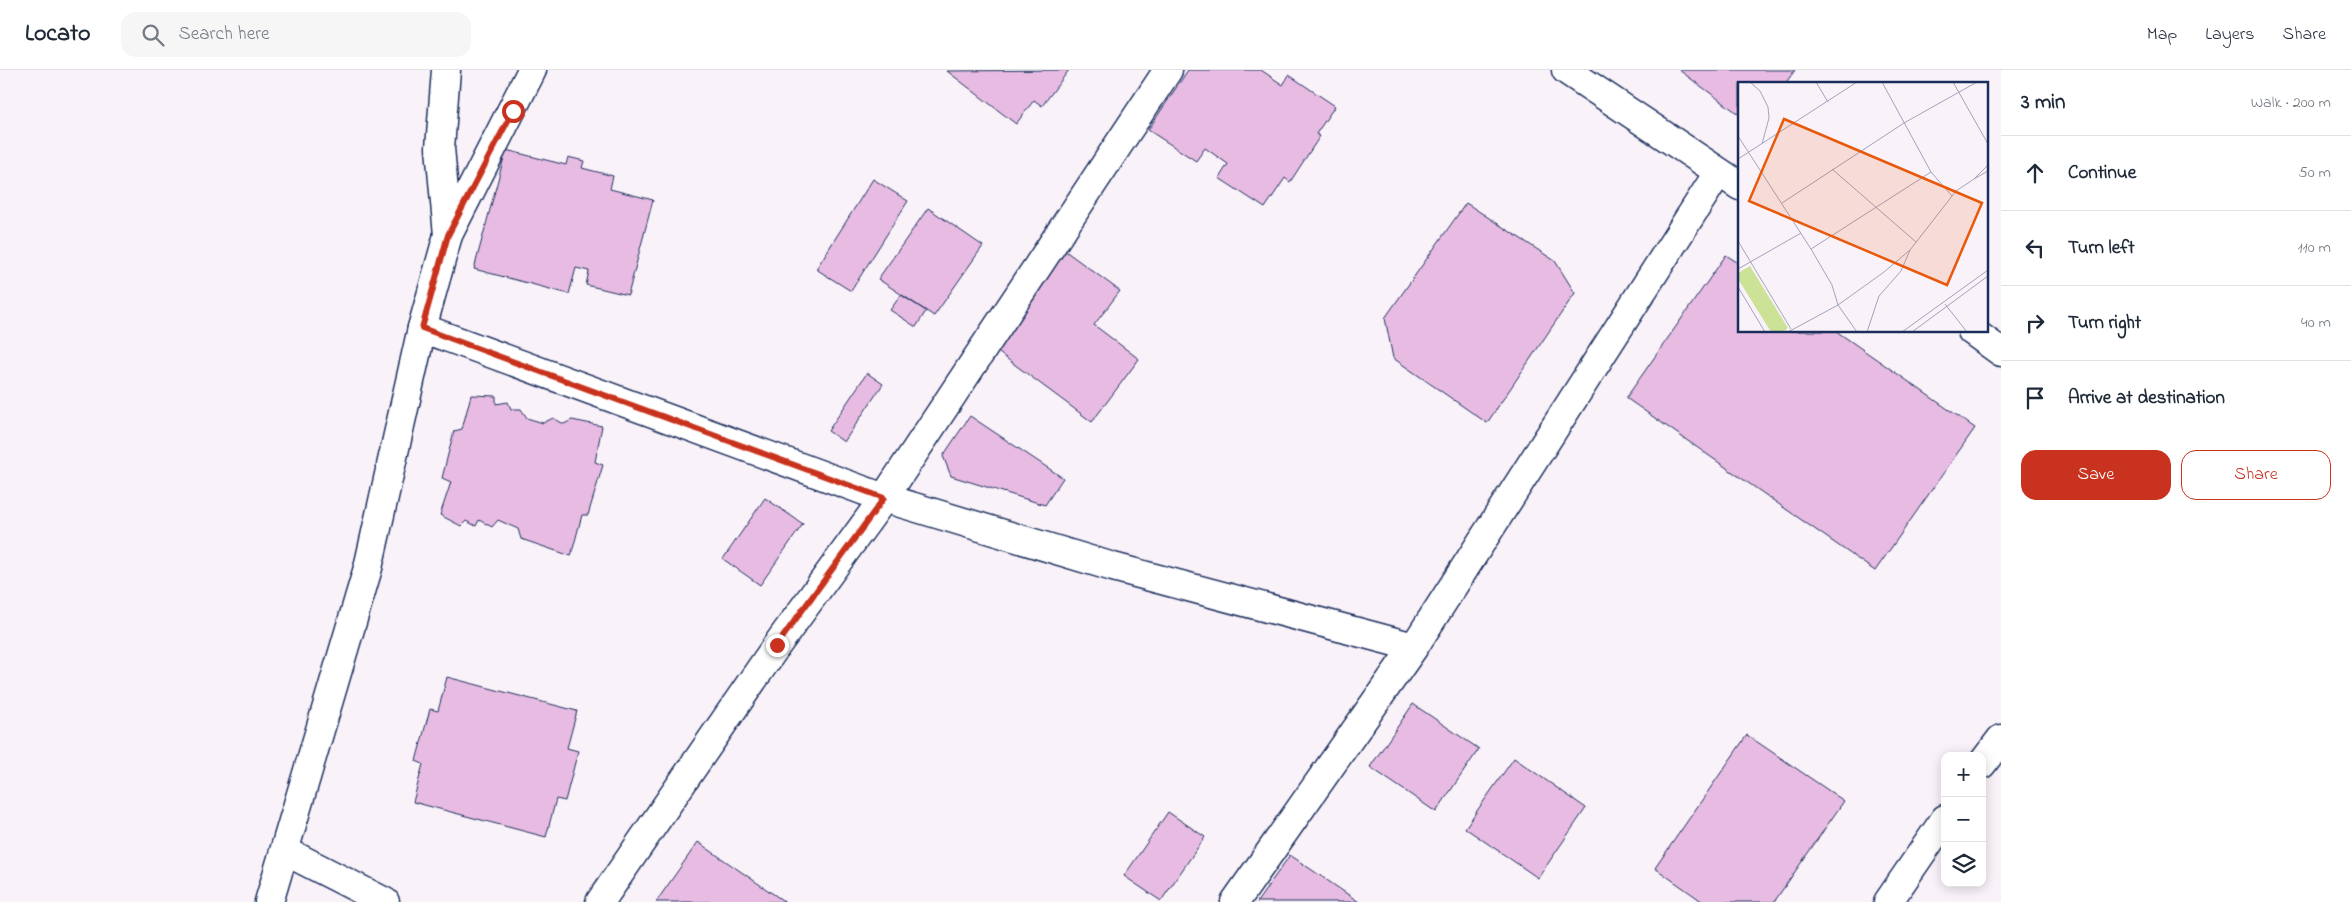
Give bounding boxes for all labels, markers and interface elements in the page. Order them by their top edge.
search box [121,12,471,57]
text: Locato [25,17,91,52]
icon: search [139,21,167,49]
text: Search here [179,21,270,48]
text: Map [2147,22,2177,48]
text: Layers [2205,22,2255,48]
text: Share [2283,22,2326,48]
inset map [1738,82,1988,332]
text: 3 min [2021,88,2065,118]
text: Walk · 200 m [2251,91,2331,115]
route start [502,100,525,123]
icon: ahead [2021,159,2049,187]
text: Continue [2068,160,2136,187]
text: 50 m [2299,161,2331,185]
icon: left [2021,234,2049,262]
text: Turn left [2068,235,2135,262]
text: 110 m [2297,236,2331,260]
icon: right [2021,309,2049,337]
text: Turn right [2068,310,2141,337]
text: 40 m [2301,311,2331,335]
icon: arrive [2021,384,2049,412]
text: Arrive at destination [2068,385,2225,412]
button: Save [2021,450,2171,500]
button: Share [2181,450,2331,500]
route end [766,634,789,657]
map controls [1941,752,1986,887]
button: + [1941,752,1986,797]
button: − [1941,797,1986,842]
button: layers [1941,842,1986,887]

